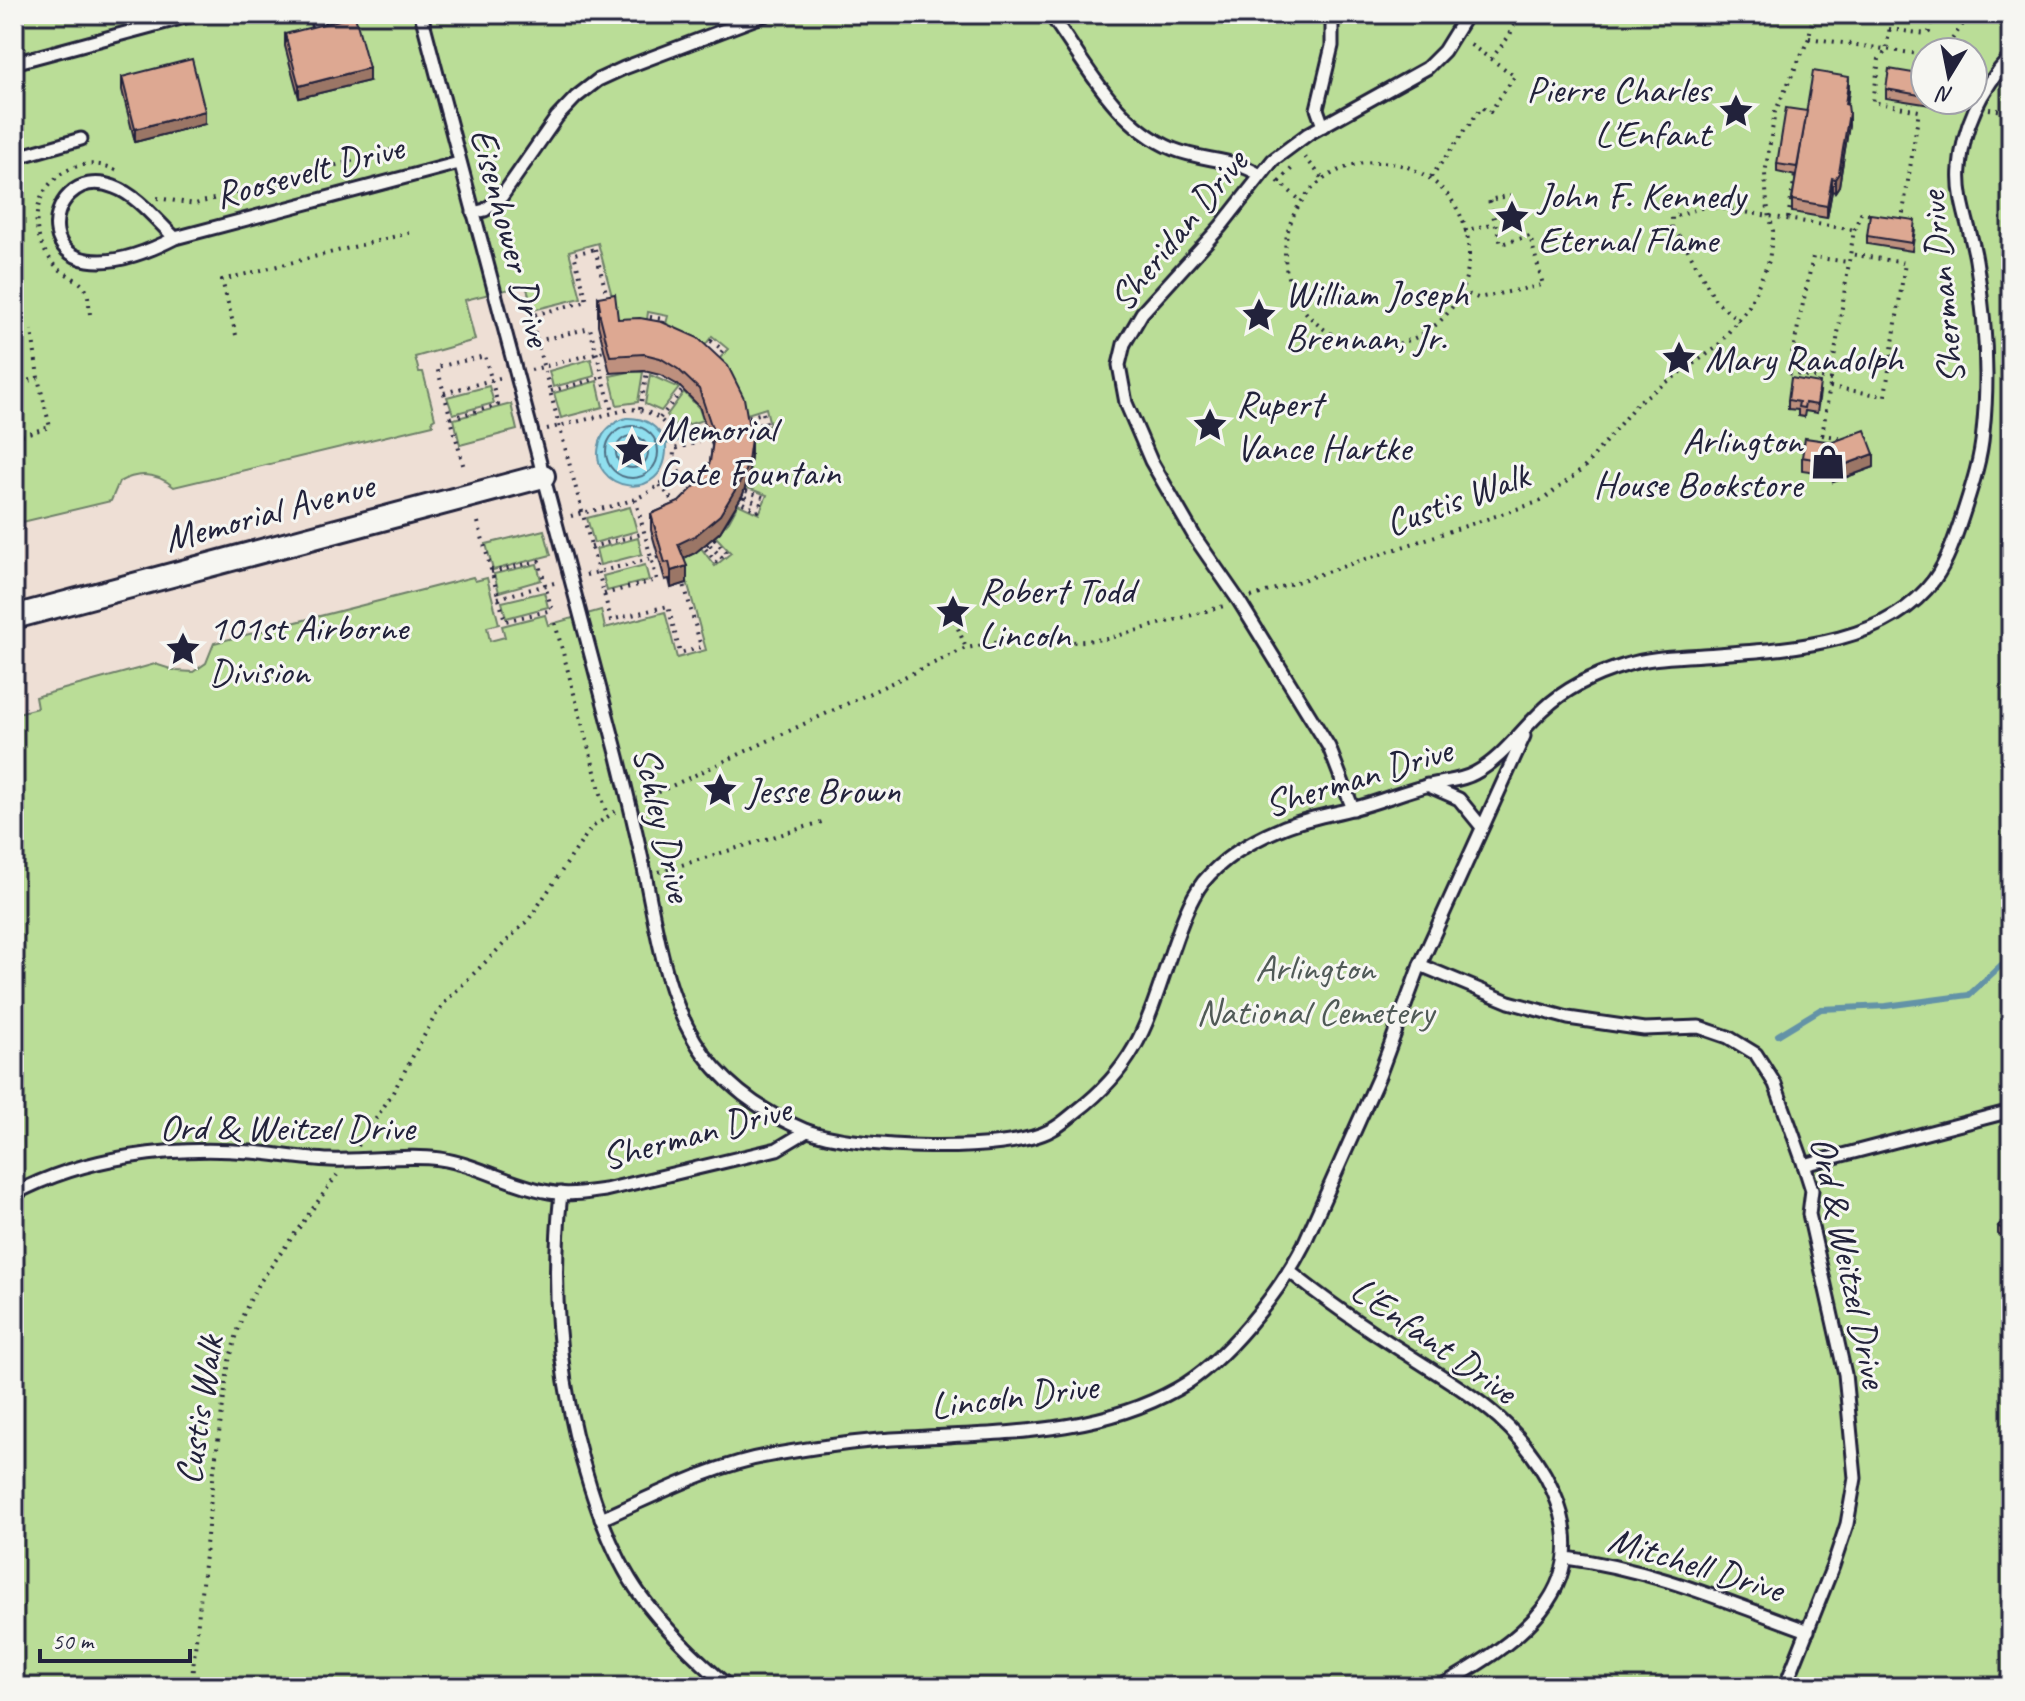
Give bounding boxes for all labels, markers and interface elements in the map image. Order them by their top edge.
north arrow [1909,36,1989,116]
place label: Pierre Charles L'Enfant [1526,66,1713,157]
text: N [1933,79,1955,110]
place icon: Pierre Charles L'Enfant [1717,92,1755,130]
street label: Roosevelt Drive [210,123,411,219]
street label: Eisenhower Drive [459,123,563,353]
street label: Sheridan Drive [1099,138,1259,320]
place label: John F. Kennedy Eternal Flame [1536,172,1748,263]
street label: Sherman Drive [1908,187,1975,387]
place icon: John F. Kennedy Eternal Flame [1493,198,1531,236]
place label: William Joseph Brennan, Jr. [1285,270,1469,361]
place icon: William Joseph Brennan, Jr. [1240,296,1278,334]
place label: Mary Randolph [1705,335,1905,382]
place icon: Mary Randolph [1660,339,1698,377]
place label: Rupert Vance Hartke [1236,380,1413,471]
place label: Memorial Gate Fountain [658,405,842,496]
place icon: Rupert Vance Hartke [1191,406,1229,444]
place label: Arlington House Bookstore [1593,417,1805,508]
place icon: Memorial Gate Fountain [613,431,651,469]
shop icon: Arlington House Bookstore [1809,443,1847,481]
street label: Custis Walk [1379,451,1537,547]
street label: Memorial Avenue [159,461,381,562]
place label: Robert Todd Lincoln [979,567,1140,658]
place icon: Robert Todd Lincoln [934,593,972,631]
place label: 101st Airborne Division [209,604,411,695]
place icon: 101st Airborne Division [164,630,202,668]
street label: Sherman Drive [1259,725,1460,828]
street label: Schley Drive [622,742,704,908]
place label: Jesse Brown [744,767,901,814]
place icon: Jesse Brown [701,771,739,809]
park label: Arlington National Cemetery [1196,944,1437,1035]
street label: Sherman Drive [597,1085,798,1181]
street label: Ord & Weitzel Drive [159,1104,417,1151]
street label: Ord & Weitzel Drive [1799,1132,1899,1394]
street label: L'Enfant Drive [1342,1266,1528,1416]
street label: Custis Walk [164,1330,234,1488]
street label: Lincoln Drive [928,1362,1103,1430]
street label: Mitchell Drive [1603,1515,1792,1614]
scale bar [40,1613,190,1663]
text: 50 m [52,1626,95,1656]

